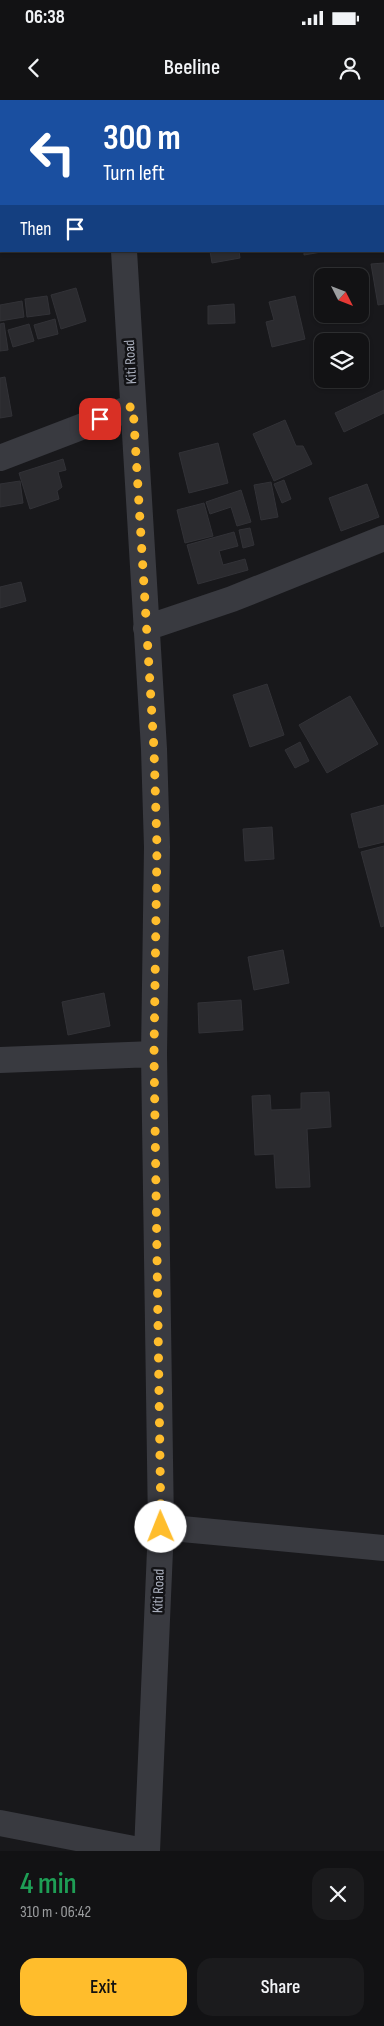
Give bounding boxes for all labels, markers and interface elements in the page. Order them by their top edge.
text: 06:38 [25,6,65,29]
icon: back [20,54,48,82]
text: Beeline [164,54,220,81]
icon: person [336,54,364,82]
text: 300 m [103,117,181,160]
icon: left [20,120,85,185]
text: Turn left [103,160,165,187]
icon: arrive [61,215,89,243]
text: Then [20,218,51,241]
north arrow [314,268,369,322]
map controls [314,268,369,388]
button: layers [314,333,369,388]
street label: Kiti Road [120,339,141,385]
pin [79,398,121,440]
icon: arrive [86,405,114,433]
position arrow [134,1500,186,1552]
street label: Kiti Road [148,1569,169,1614]
text: 4 min [20,1866,77,1902]
button: close [312,1868,364,1920]
text: 310 m · 06:42 [20,1903,91,1922]
button: Exit [20,1958,187,2016]
button: Share [197,1958,364,2016]

